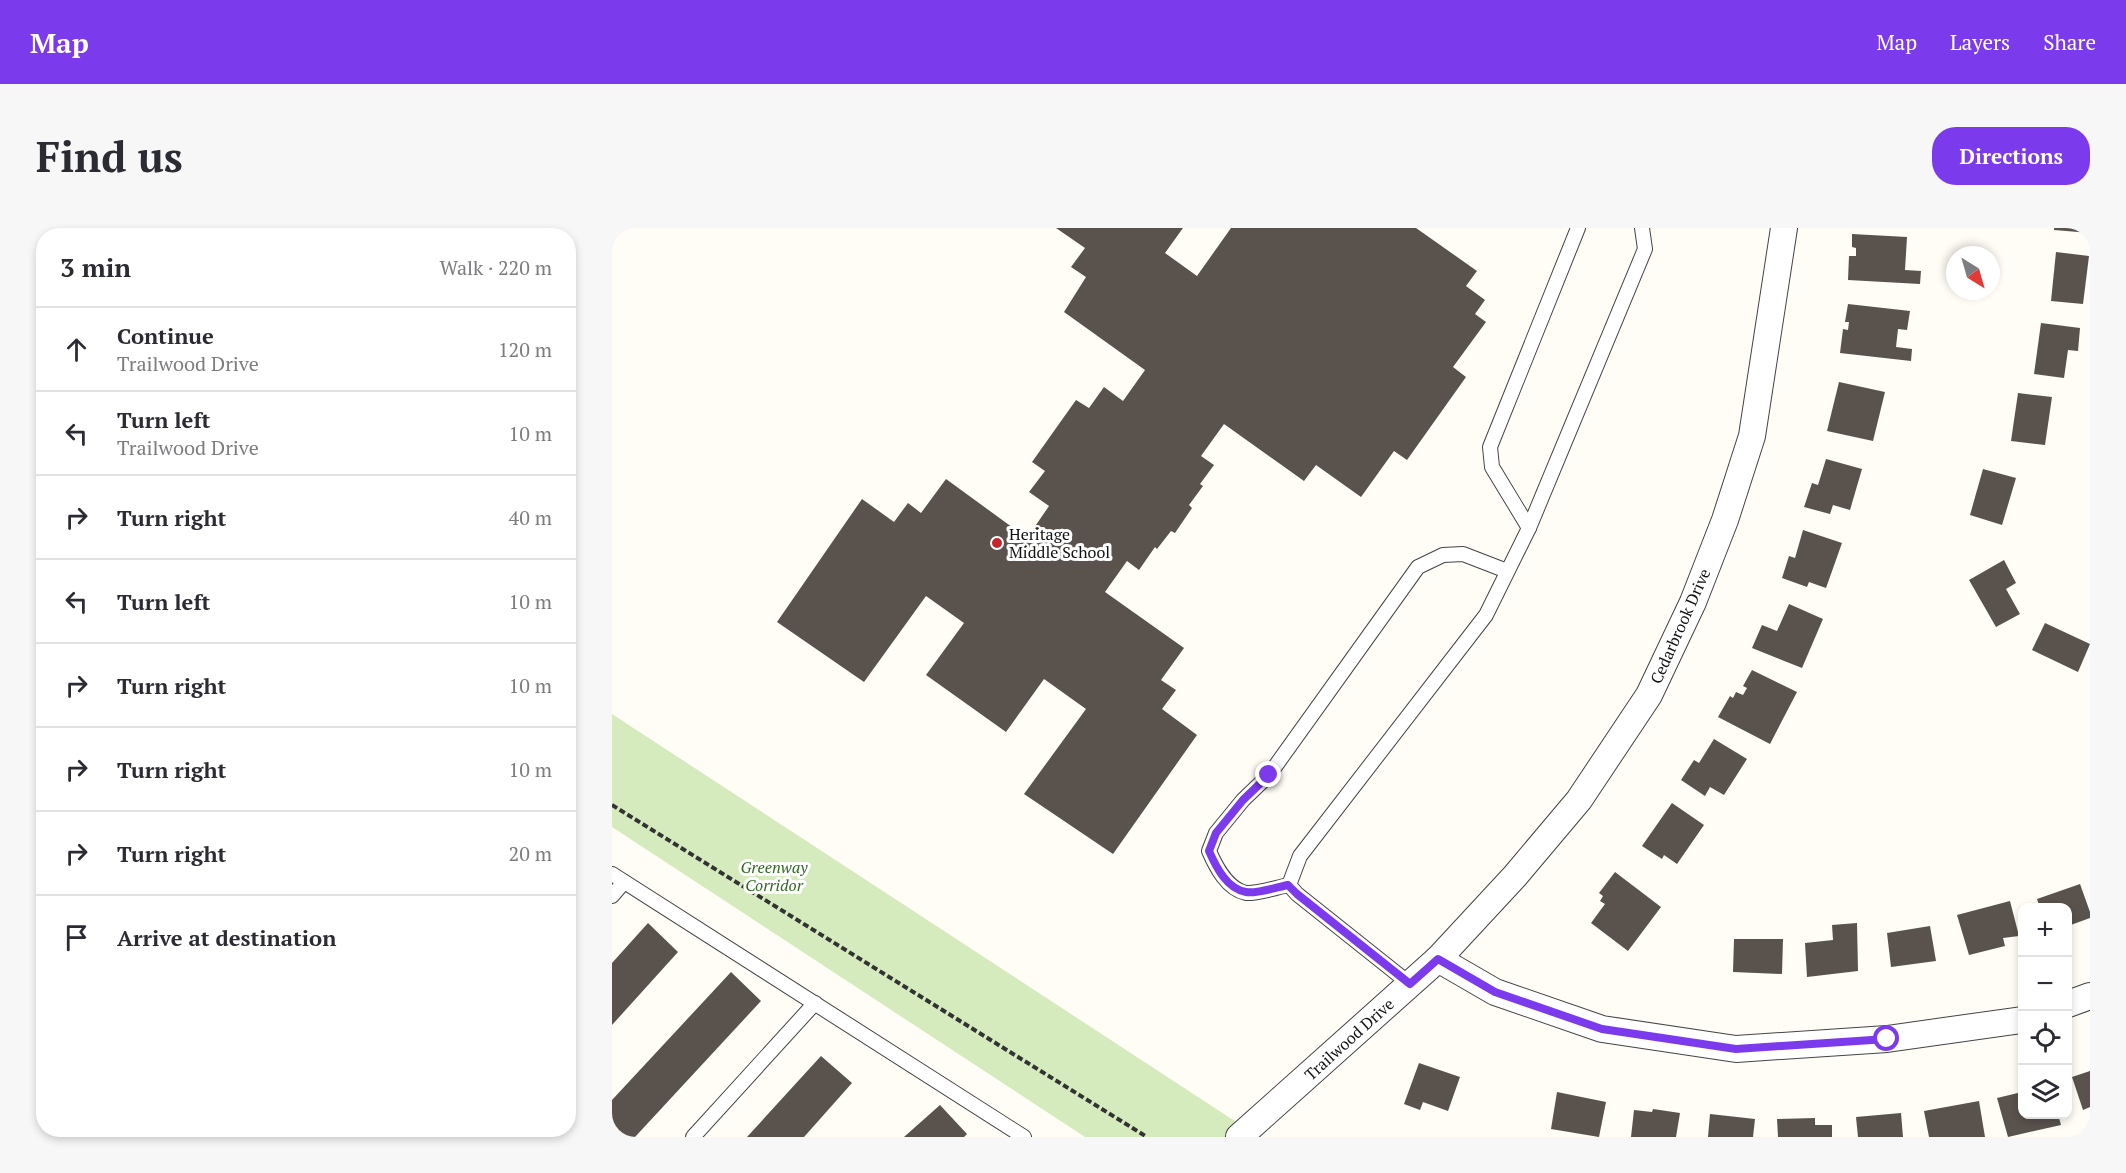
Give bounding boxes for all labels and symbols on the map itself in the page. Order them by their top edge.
north arrow [1946,246,2000,300]
place label: Heritage Middle School [1009,523,1110,563]
marker: Heritage Middle School [990,536,1004,550]
street label: Cedarbrook Drive [1645,565,1715,687]
route end [1255,761,1281,787]
park label: Greenway Corridor [740,856,808,896]
street label: Trailwood Drive [1300,993,1398,1085]
route start [1873,1025,1899,1051]

